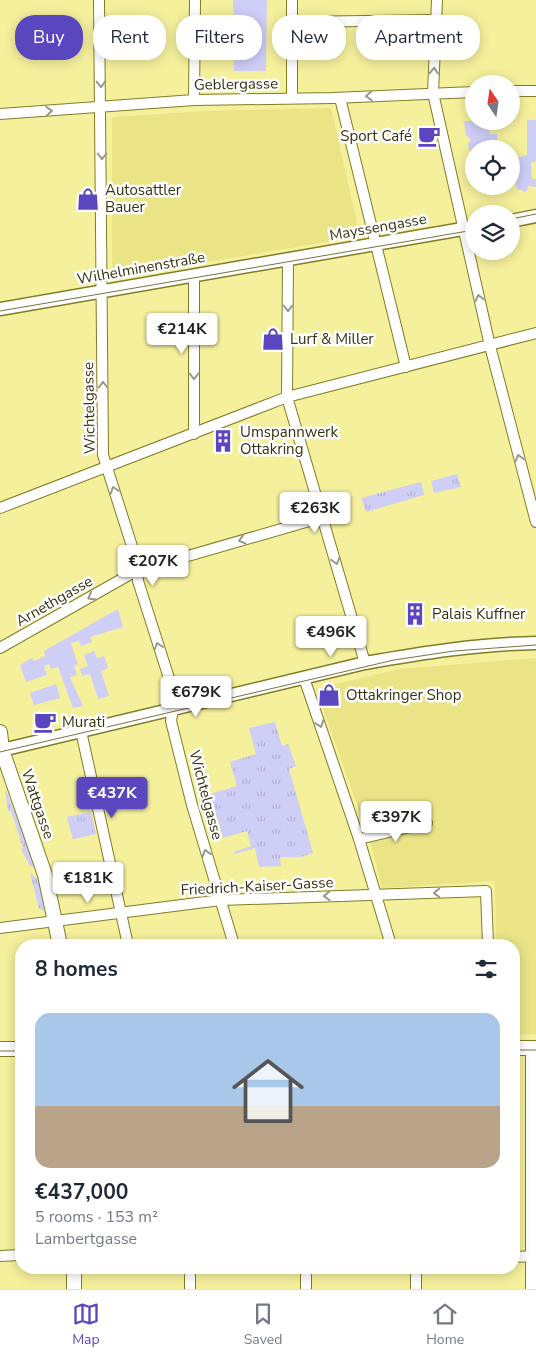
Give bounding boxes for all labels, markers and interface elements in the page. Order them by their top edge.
chip: Buy [15,15,83,60]
chip: Rent [93,15,166,60]
chip: Filters [176,15,262,60]
chip: New [272,15,346,60]
chip: Apartment [356,15,480,60]
one-way arrow [429,67,440,75]
street label: Geblergasse [194,73,278,95]
north arrow [465,75,520,130]
map controls [465,75,520,260]
one-way arrow [96,80,106,88]
one-way arrow [365,91,373,102]
one-way arrow [45,106,53,117]
cafe icon: Sport Café [416,123,442,149]
place label: Sport Café [340,126,412,146]
button: locate [465,140,520,195]
one-way arrow [97,152,107,160]
place label: Autosattler Bauer [105,180,182,217]
shop icon: Autosattler Bauer [75,186,101,212]
button: layers [465,205,520,260]
street label: Mayssengasse [328,209,428,245]
street label: Wilhelminenstraße [75,247,207,289]
one-way arrow [474,294,485,303]
one-way arrow [283,304,293,312]
pin: €214K [147,312,217,355]
text: €214K [157,318,207,340]
shop icon: Lurf & Miller [260,326,286,352]
place label: Lurf & Miller [290,329,374,349]
street label: Wichtelgasse [78,362,100,454]
one-way arrow [189,372,199,380]
one-way arrow [98,380,108,388]
place label: Umspannwerk Ottakring [240,422,338,459]
building icon: Umspannwerk Ottakring [210,428,236,454]
one-way arrow [515,454,525,463]
one-way arrow [110,486,120,495]
pin: €263K [280,492,350,534]
text: €263K [290,497,340,519]
one-way arrow [239,535,247,545]
pin: €207K [118,544,188,587]
text: €207K [128,550,178,572]
one-way arrow [330,557,340,565]
street label: Arnethgasse [12,571,96,631]
one-way arrow [88,591,97,601]
building icon: Palais Kuffner [402,601,428,627]
place label: Palais Kuffner [432,604,526,624]
pin: €496K [296,616,366,658]
text: €496K [306,621,356,643]
one-way arrow [154,642,164,650]
pin: €679K [161,676,231,718]
text: €679K [171,681,221,703]
shop icon: Ottakringer Shop [316,682,342,708]
place label: Ottakringer Shop [346,685,462,705]
cafe icon: Murati [32,709,58,735]
place label: Murati [62,712,105,732]
one-way arrow [314,720,324,728]
street label: Wichtelgasse [184,748,228,842]
street label: Wattgasse [17,766,59,842]
pin: €437K [77,776,147,819]
text: €437K [87,782,137,804]
pin: €397K [361,800,431,843]
text: €397K [371,806,421,828]
one-way arrow [202,850,212,858]
pin: €181K [53,862,123,904]
text: €181K [63,867,113,889]
street label: Friedrich-Kaiser-Gasse [180,872,334,900]
one-way arrow [433,887,441,898]
one-way arrow [323,891,330,901]
text: 8 homes [35,955,118,983]
icon: filters [472,955,500,983]
icon: home [223,1046,313,1136]
text: €437,000 [35,1178,128,1206]
text: 5 rooms · 153 m² [35,1206,158,1228]
text: Lambertgasse [35,1228,137,1250]
tab: Map [72,1300,100,1349]
tab: Saved [244,1300,282,1349]
tab: Home [426,1300,464,1349]

